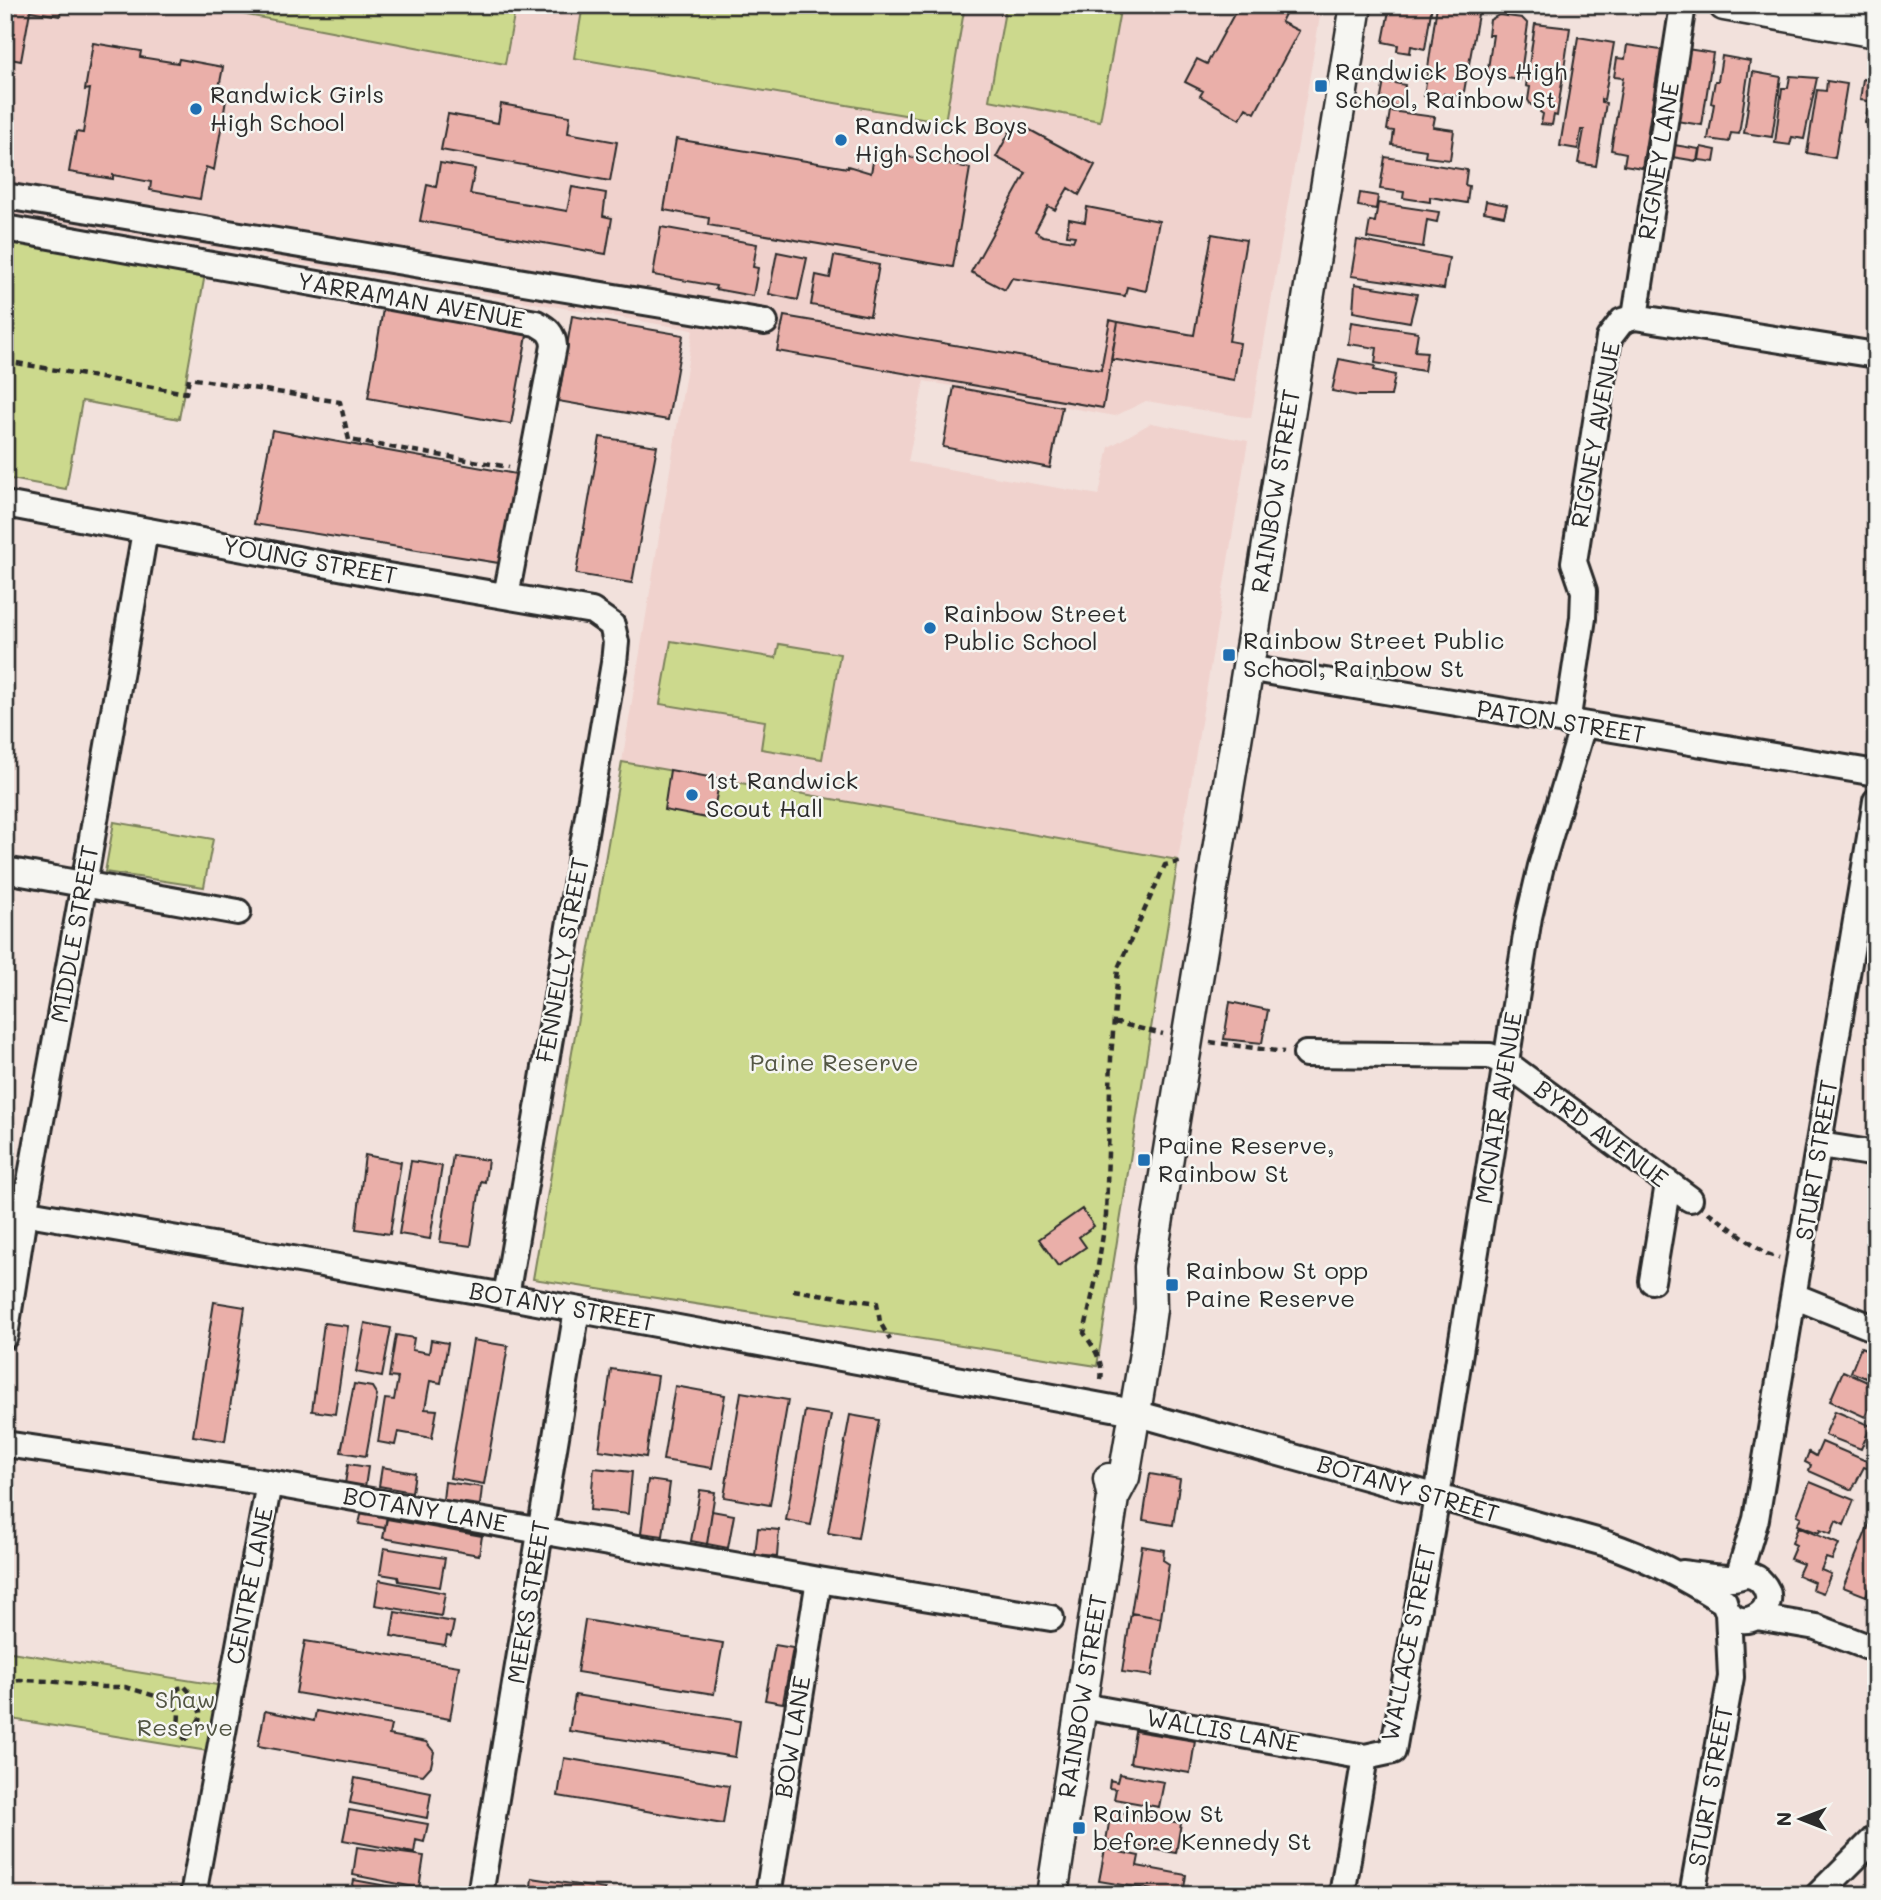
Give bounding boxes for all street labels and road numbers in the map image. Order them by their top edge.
street label: RIGNEY LANE [1630,80,1685,242]
street label: YARRAMAN AVENUE [295,264,527,335]
street label: RIGNEY AVENUE [1563,339,1626,530]
street label: RAINBOW STREET [1243,387,1306,595]
street label: YOUNG STREET [220,529,400,590]
street label: PATON STREET [1475,692,1648,749]
street label: MIDDLE STREET [43,843,104,1025]
street label: FENNELLY STREET [528,855,595,1065]
street label: MCNAIR AVENUE [1467,1010,1528,1206]
street label: BYRD AVENUE [1529,1072,1675,1193]
street label: STURT STREET [1788,1077,1844,1242]
street label: BOTANY STREET [467,1274,658,1337]
street label: BOTANY STREET [1314,1447,1503,1528]
street label: BOTANY LANE [341,1479,510,1538]
street label: CENTRE LANE [218,1504,279,1667]
street label: MEEKS STREET [499,1518,556,1686]
street label: WALLACE STREET [1373,1542,1442,1744]
street label: RAINBOW STREET [1050,1592,1113,1800]
street label: BOW LANE [767,1673,816,1800]
street label: WALLIS LANE [1144,1701,1302,1758]
street label: STURT STREET [1680,1703,1739,1868]

